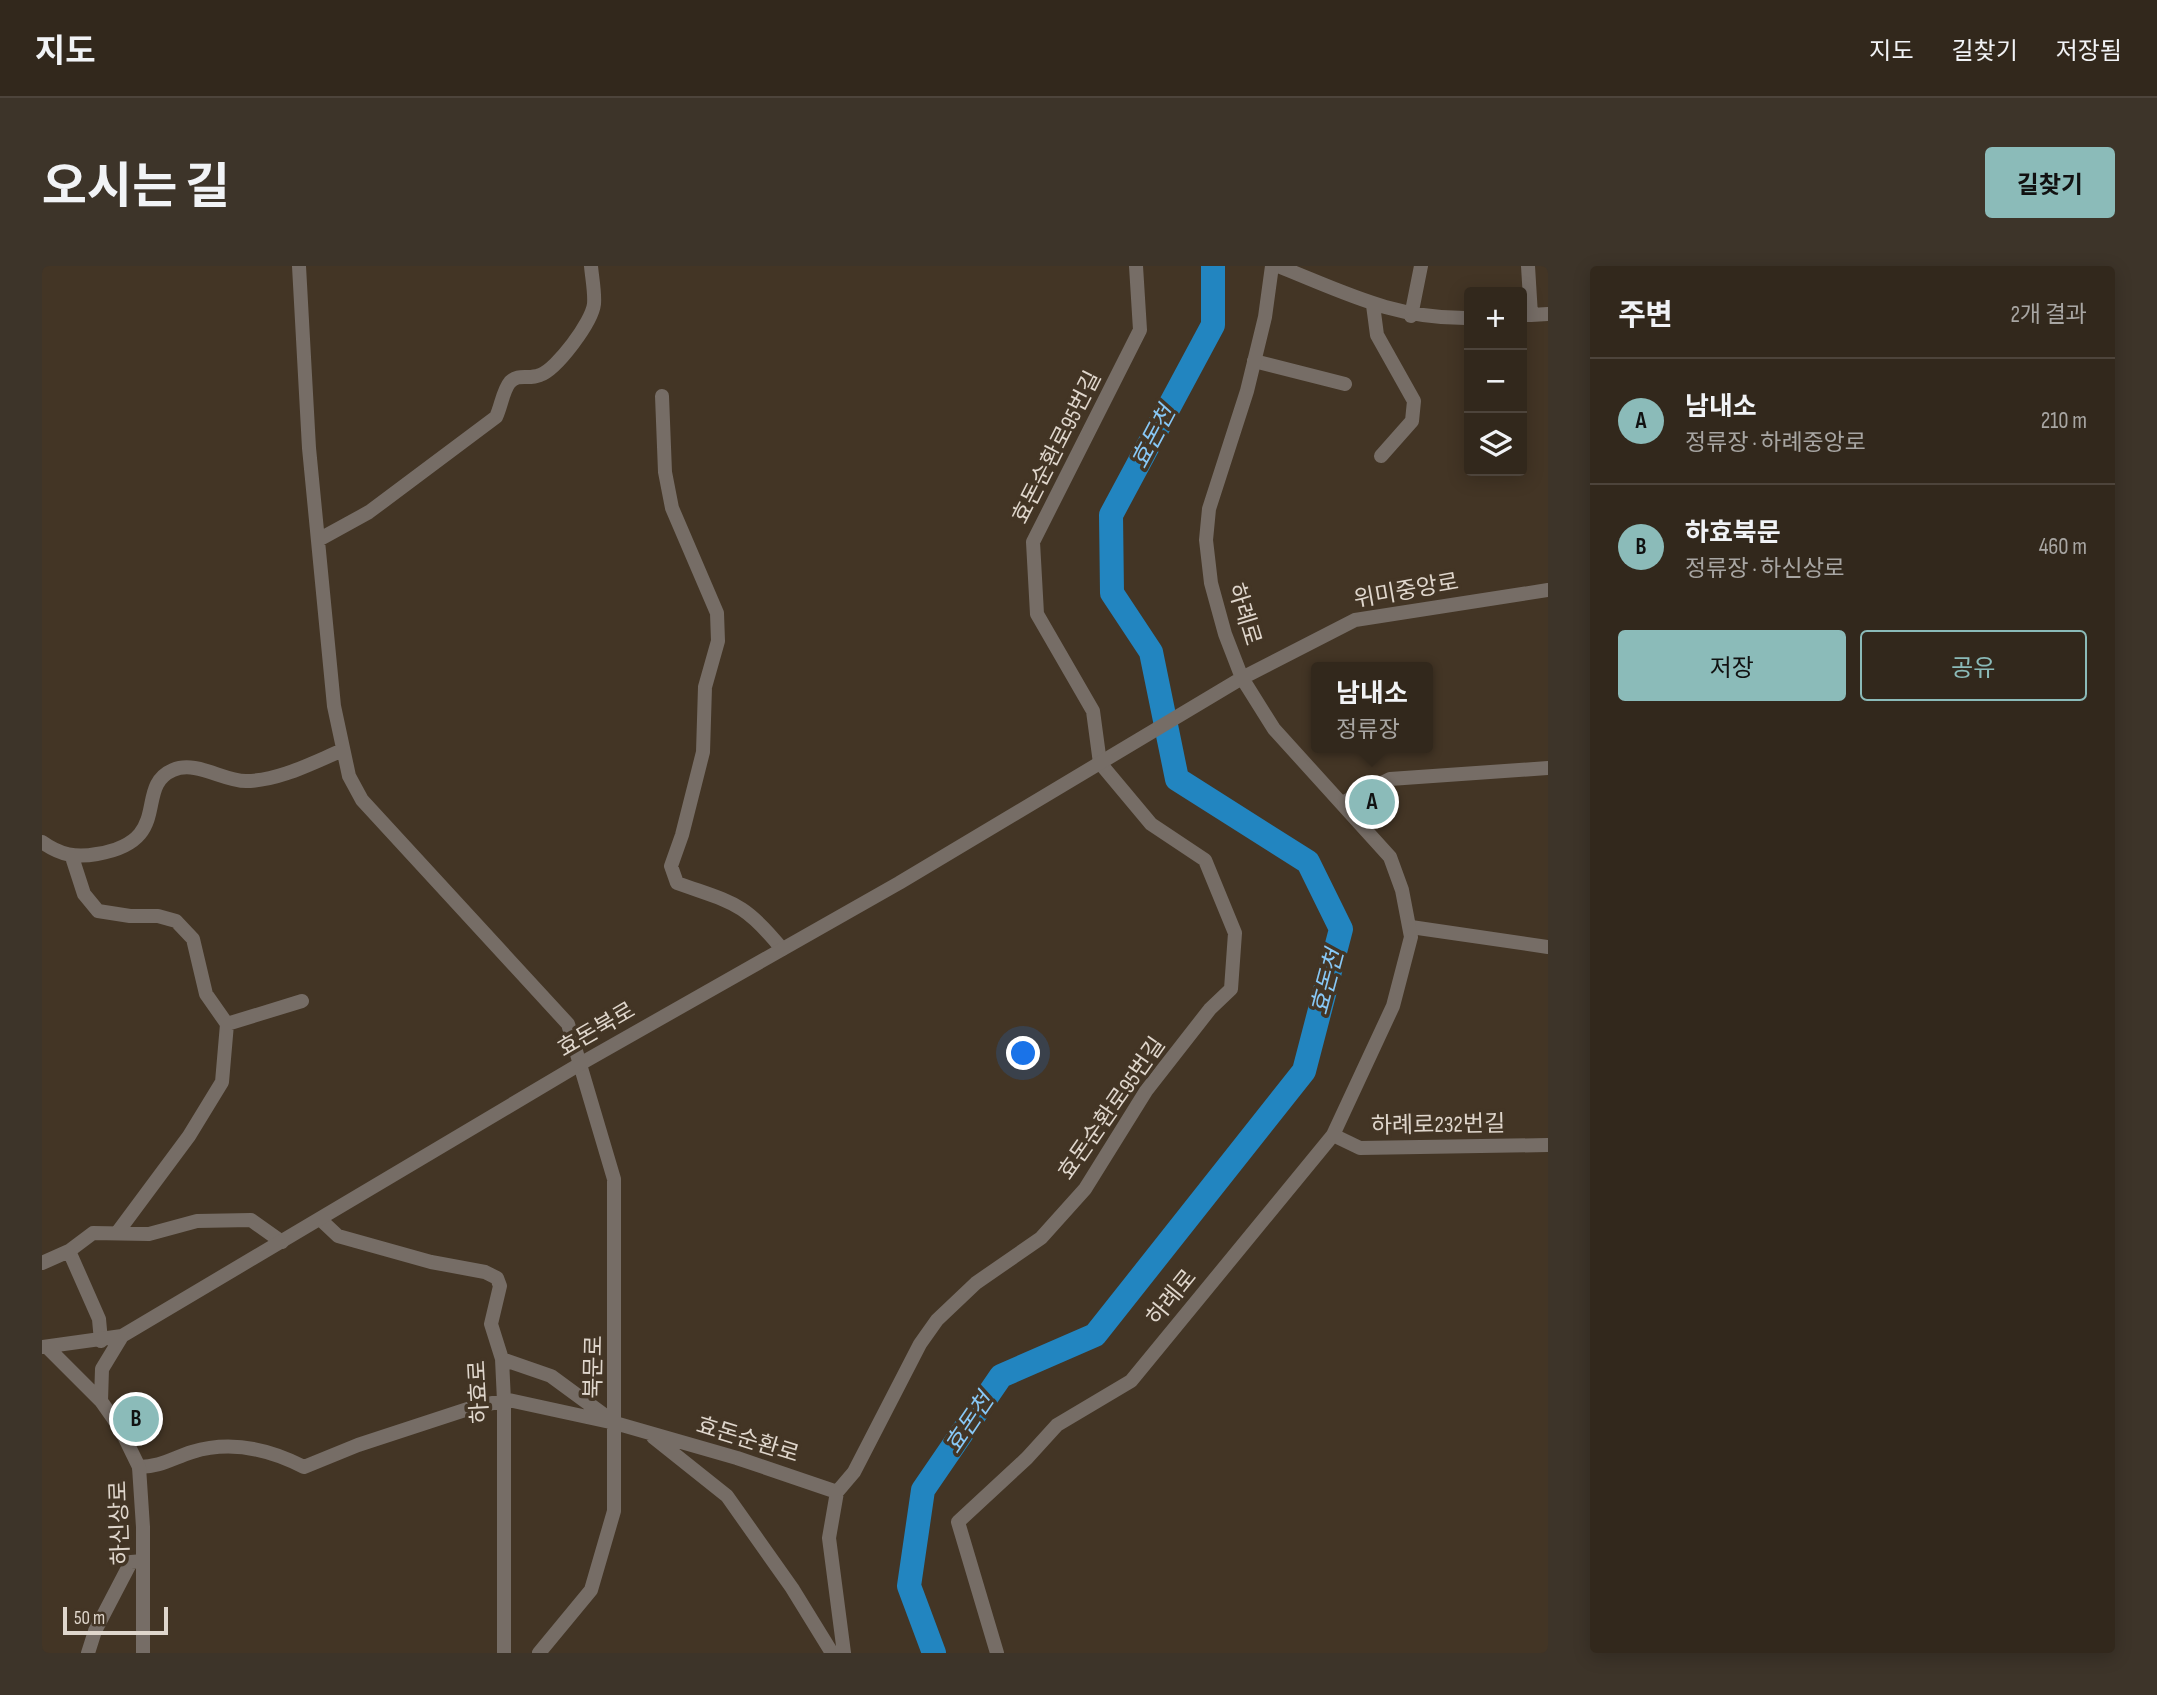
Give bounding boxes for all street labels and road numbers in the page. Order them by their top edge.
street label: 효돈순환로95번길 [1006,366,1107,528]
street label: 위미중앙로 [1352,568,1461,614]
street label: 하례로 [1221,580,1267,649]
street label: 효돈북로 [553,997,640,1063]
street label: 효돈순환로95번길 [1052,1032,1171,1185]
street label: 하례로232번길 [1371,1110,1505,1140]
street label: 하례로 [1141,1264,1203,1331]
street label: 북문로 [579,1335,609,1399]
street label: 하효로 [463,1360,495,1424]
street label: 효돈순환로 [693,1411,802,1469]
street label: 하신상로 [105,1480,135,1566]

